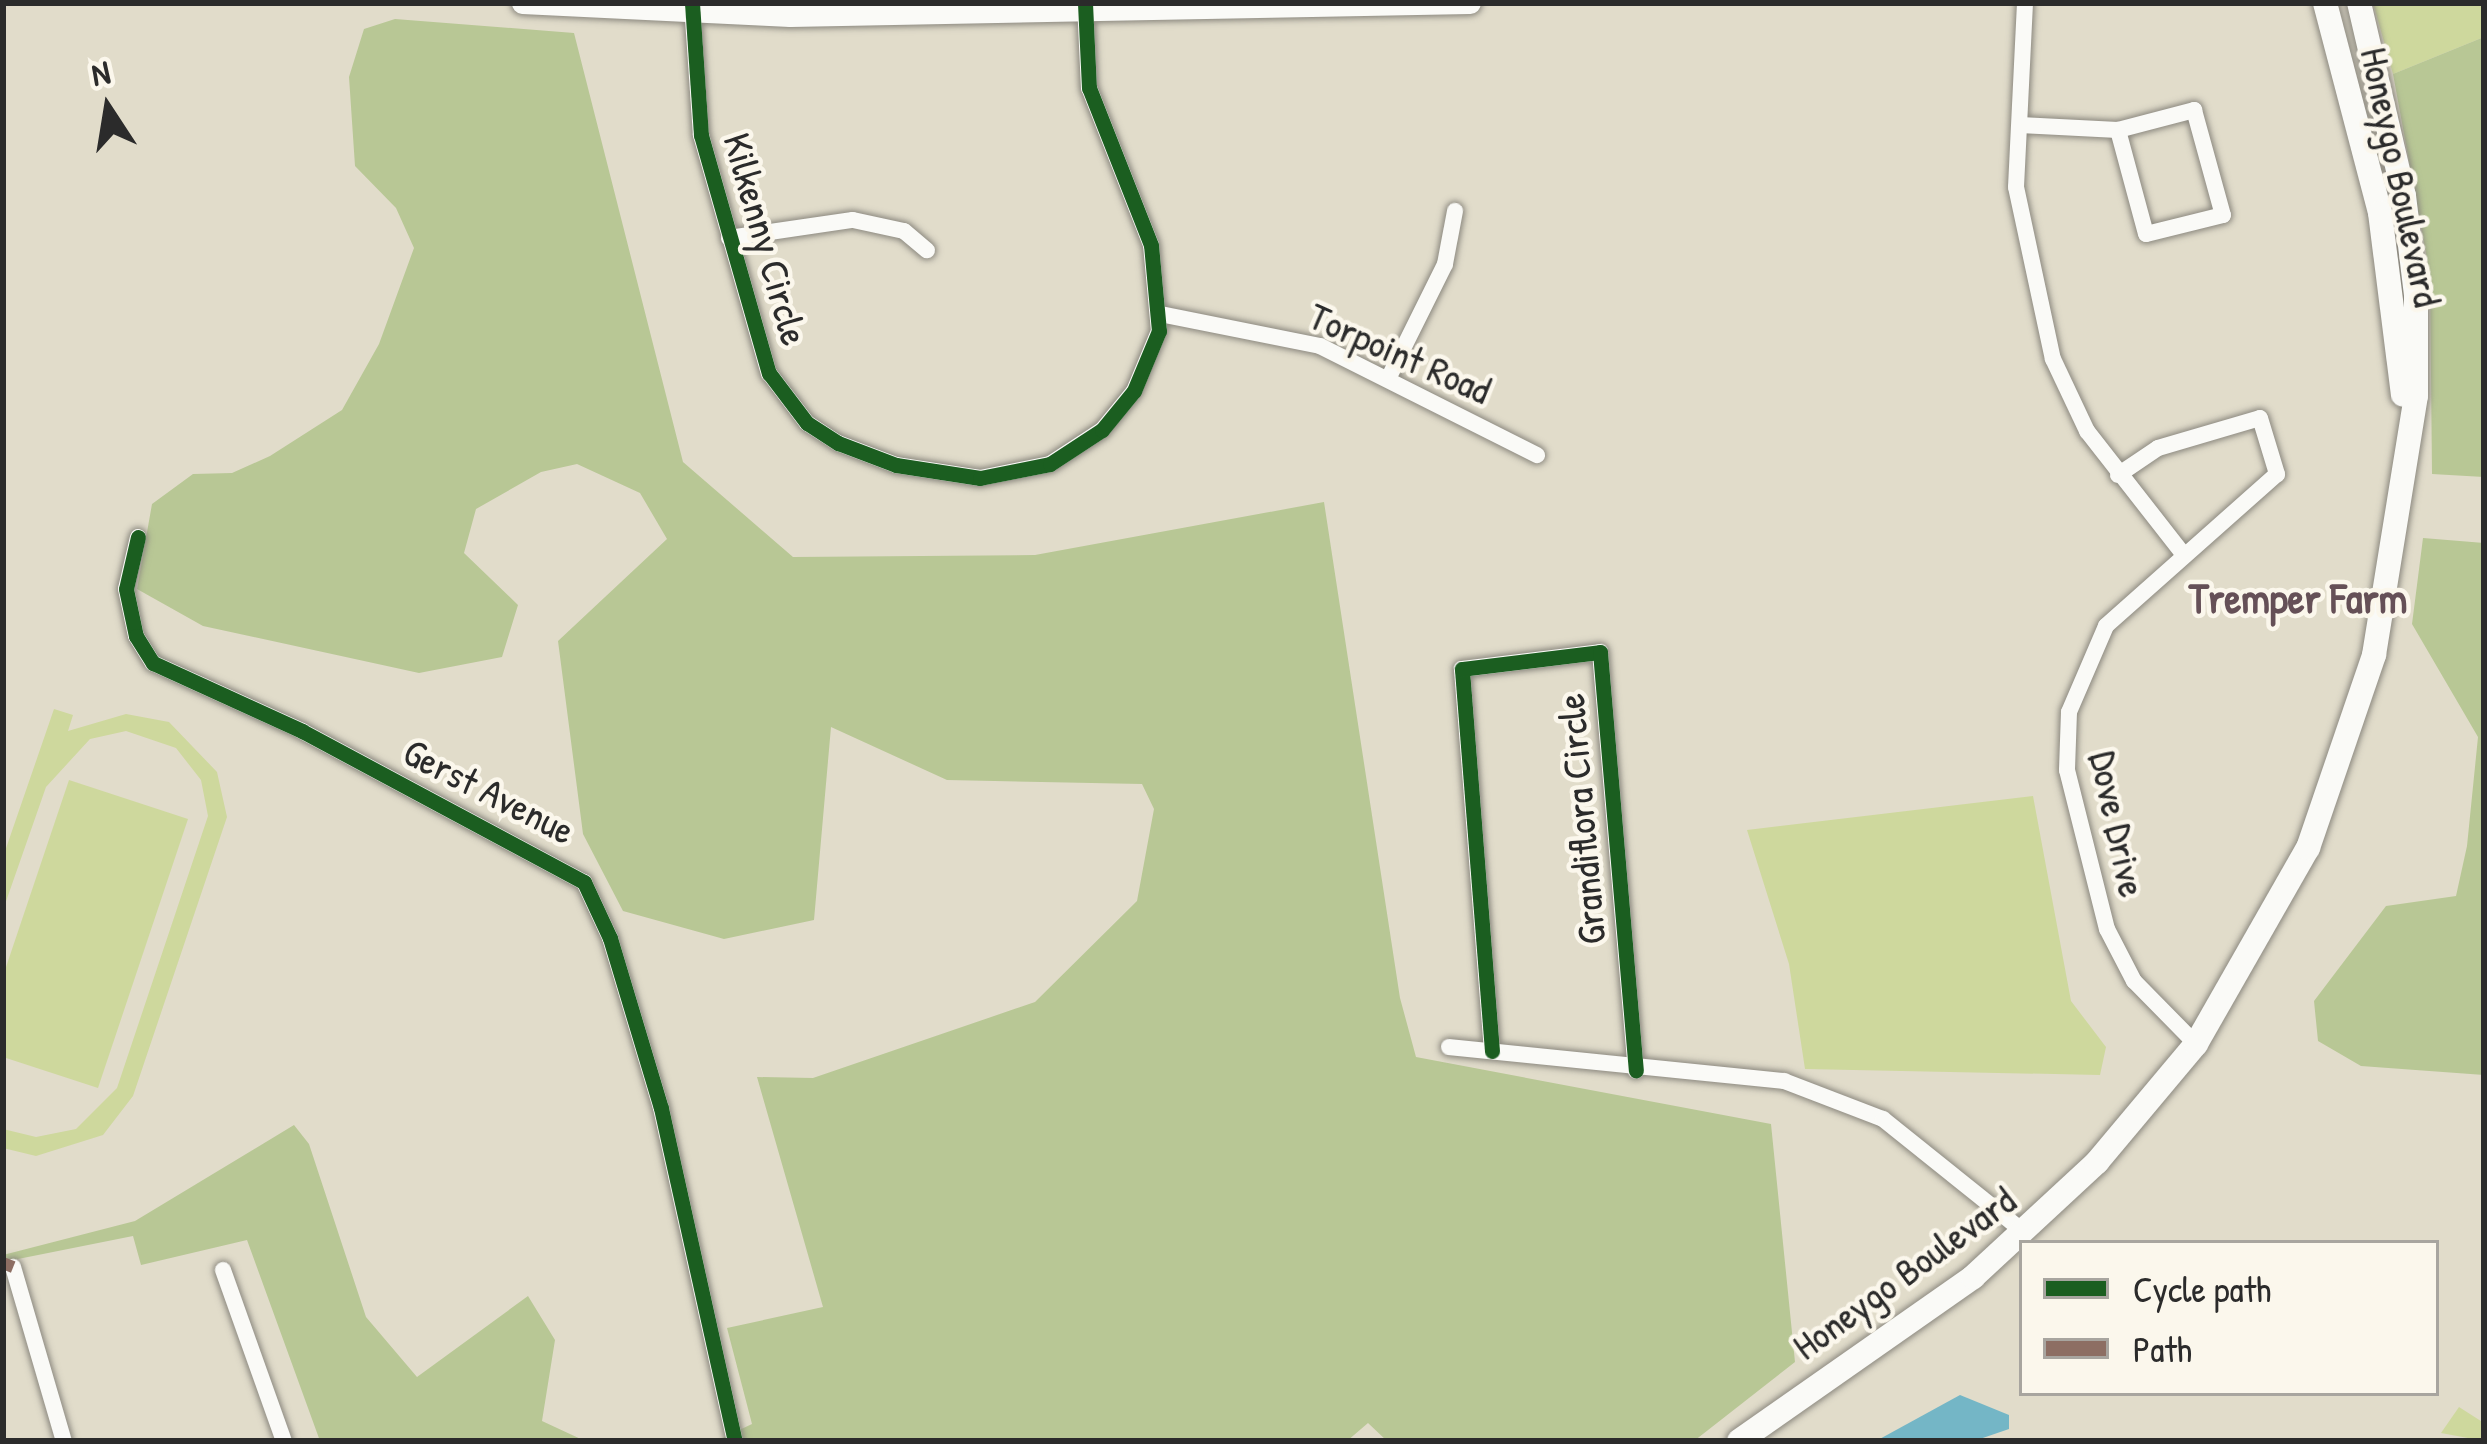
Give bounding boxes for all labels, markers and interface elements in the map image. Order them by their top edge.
street label: Honeygo Boulevard [2351,43,2451,311]
north arrow [48,48,168,168]
text: N [87,49,114,96]
street label: Kilkenny Circle [713,128,819,350]
street label: Torpoint Road [1302,292,1498,414]
district label: Tremper Farm [2189,573,2407,623]
street label: Grandiflora Circle [1547,692,1615,946]
street label: Gerst Avenue [396,728,582,854]
street label: Dove Drive [2080,747,2156,901]
street label: Honeygo Boulevard [1784,1177,2024,1369]
legend [2019,1240,2439,1396]
text: Cycle path [2133,1264,2271,1313]
text: Path [2133,1324,2192,1373]

